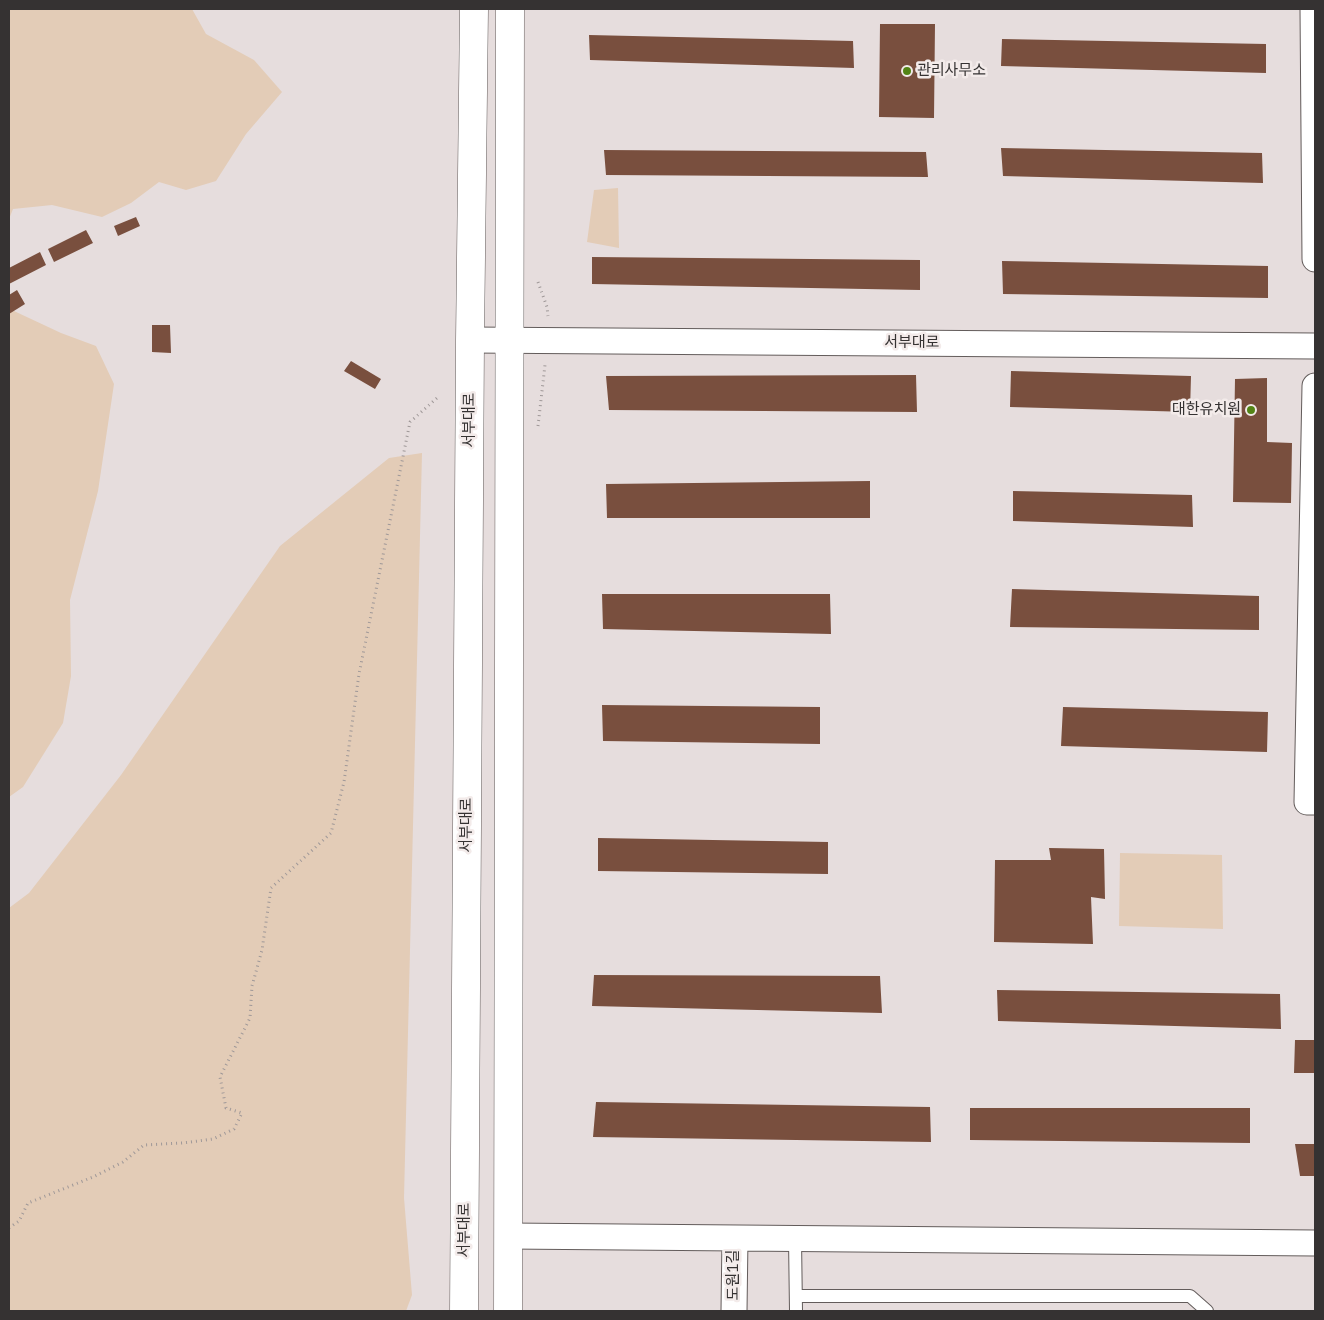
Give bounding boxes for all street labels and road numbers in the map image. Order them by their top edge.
street label: 서부대로 [884,334,940,352]
street label: 서부대로 [461,392,479,448]
street label: 서부대로 [458,797,476,853]
street label: 서부대로 [456,1202,474,1258]
street label: 도원1길 [725,1250,743,1300]

